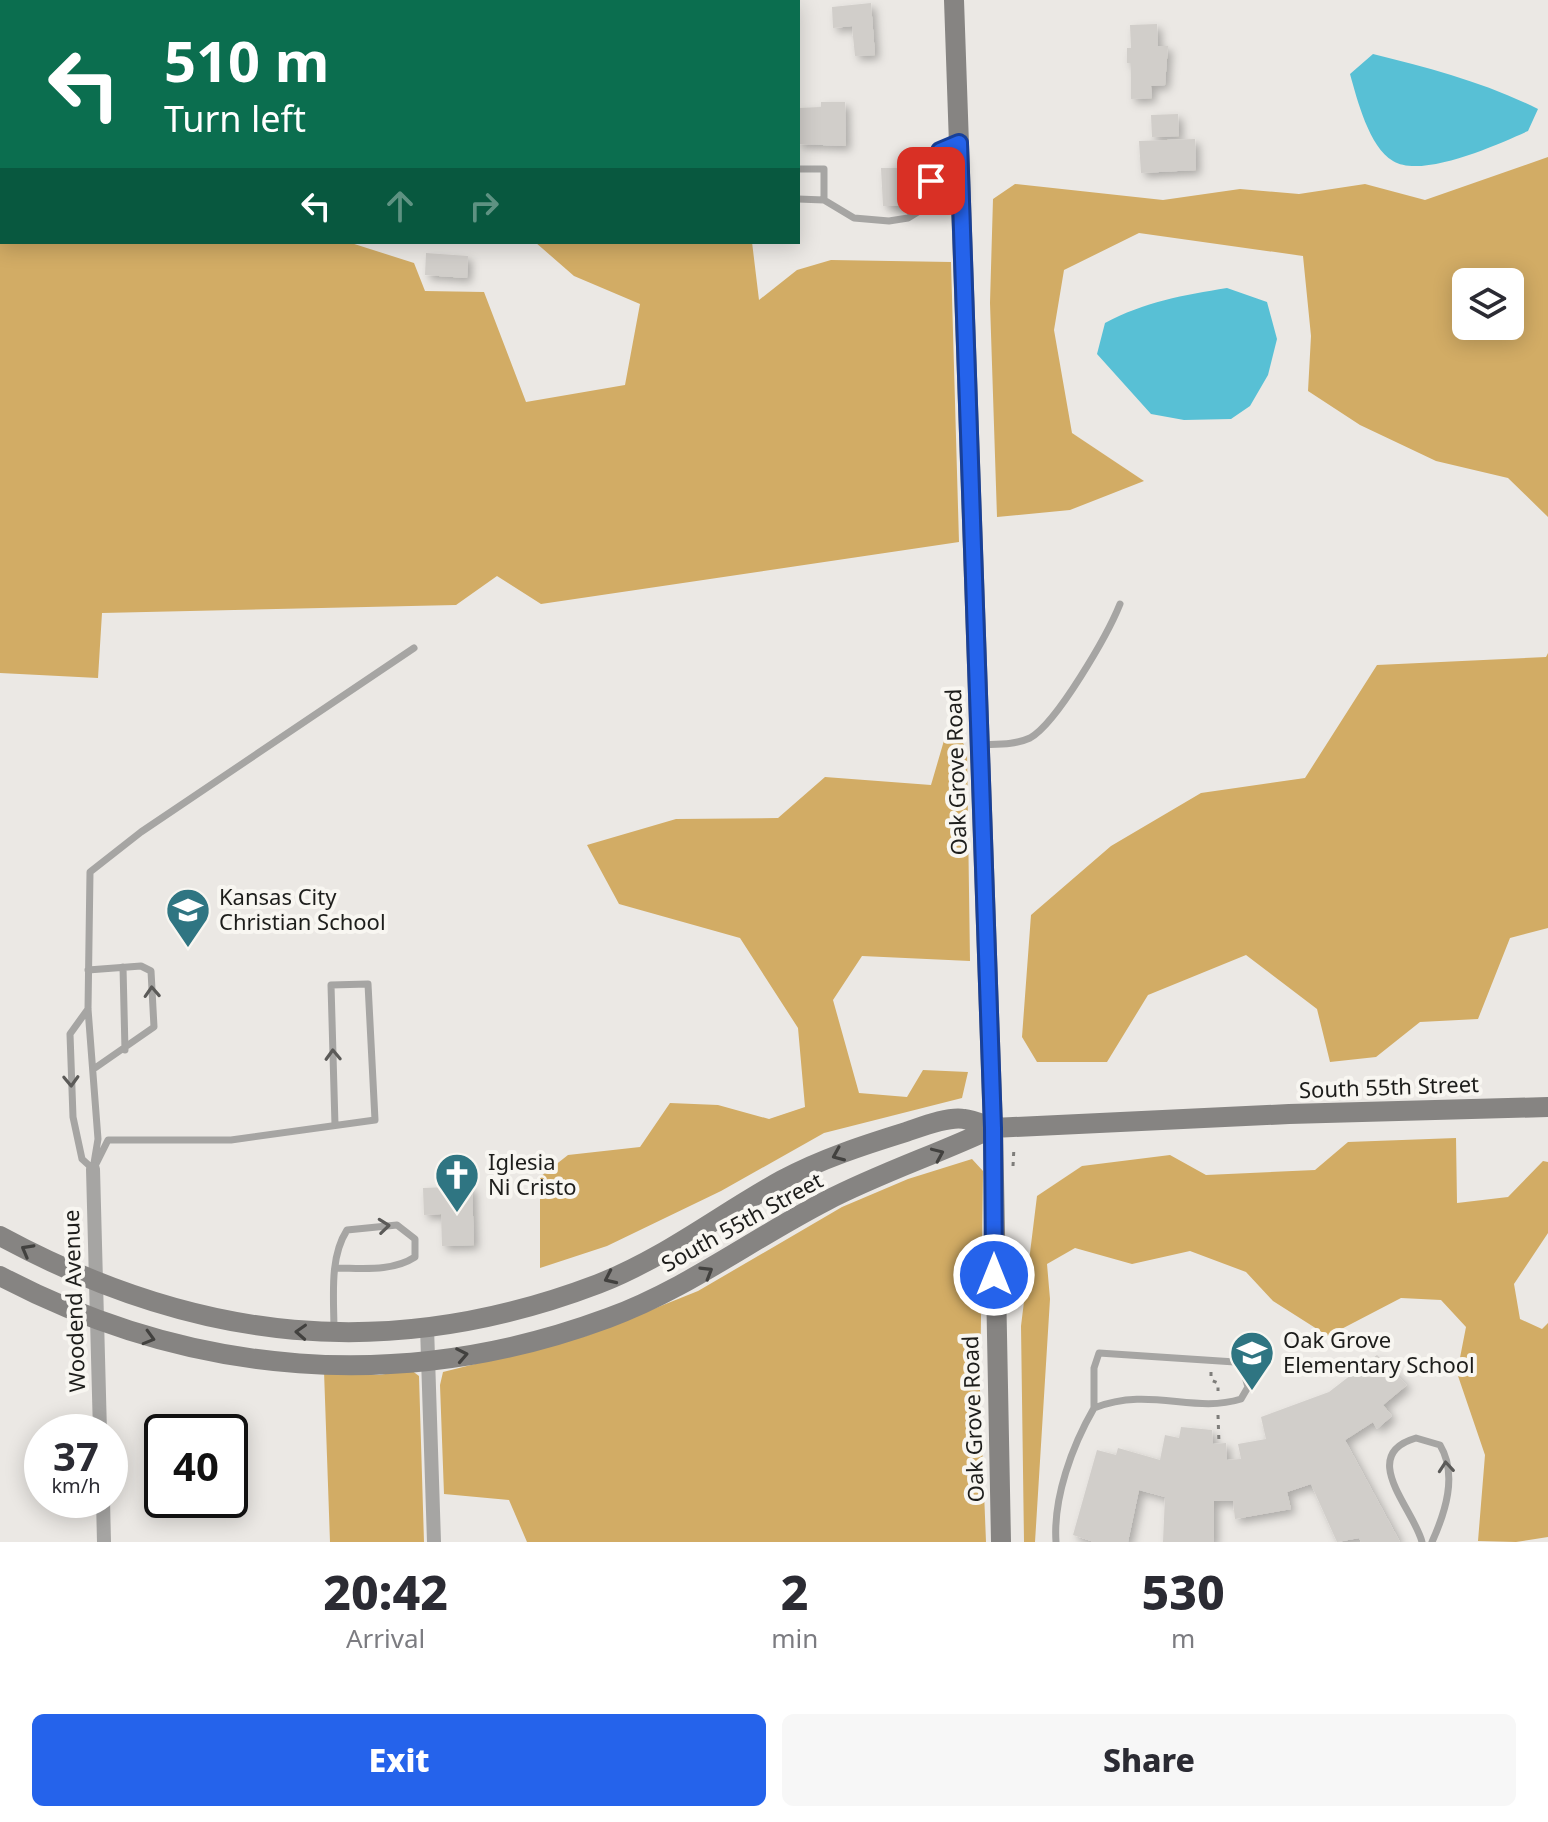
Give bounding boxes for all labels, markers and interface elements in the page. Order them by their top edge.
text: 510 m [164,22,329,98]
icon: left [32,32,136,136]
text: Turn left [164,94,306,143]
pin [897,147,965,215]
icon: arrive [909,159,953,203]
icon: left [294,184,338,228]
icon: ahead [378,184,422,228]
icon: right [462,184,506,228]
map controls [1452,268,1524,340]
button: layers [1452,268,1524,340]
street label: Oak Grove Road [937,688,973,856]
place label: Kansas City Christian School [219,881,386,936]
school or university icon: Kansas City Christian School [164,886,212,949]
one-way arrow [144,985,161,998]
one-way arrow [324,1048,341,1061]
street label: South 55th Street [1298,1068,1480,1104]
one-way arrow [63,1075,80,1088]
one-way arrow [832,1145,846,1161]
place label: Iglesia Ni Cristo [488,1146,577,1201]
one-way arrow [929,1148,944,1164]
church icon: Iglesia Ni Cristo [433,1151,481,1214]
street label: South 55th Street [655,1164,828,1278]
street label: Woodend Avenue [55,1209,91,1393]
one-way arrow [378,1218,391,1235]
position arrow [952,1233,1036,1317]
one-way arrow [20,1245,35,1260]
one-way arrow [698,1266,713,1282]
one-way arrow [603,1268,618,1284]
one-way arrow [294,1324,307,1341]
place label: Oak Grove Elementary School [1283,1324,1475,1379]
one-way arrow [142,1328,156,1345]
school or university icon: Oak Grove Elementary School [1228,1329,1276,1392]
street label: Oak Grove Road [954,1335,990,1503]
one-way arrow [455,1348,469,1365]
speed limit sign: 40 [144,1414,248,1518]
text: 37 [53,1428,99,1483]
one-way arrow [1438,1460,1455,1473]
text: km/h [51,1472,101,1499]
text: 20:42 [323,1559,448,1624]
text: 2 [781,1559,809,1624]
text: 530 [1142,1559,1225,1624]
text: Arrival [346,1620,425,1656]
text: min [771,1620,818,1656]
text: m [1171,1620,1195,1656]
button: Exit [32,1714,766,1806]
button: Share [782,1714,1516,1806]

